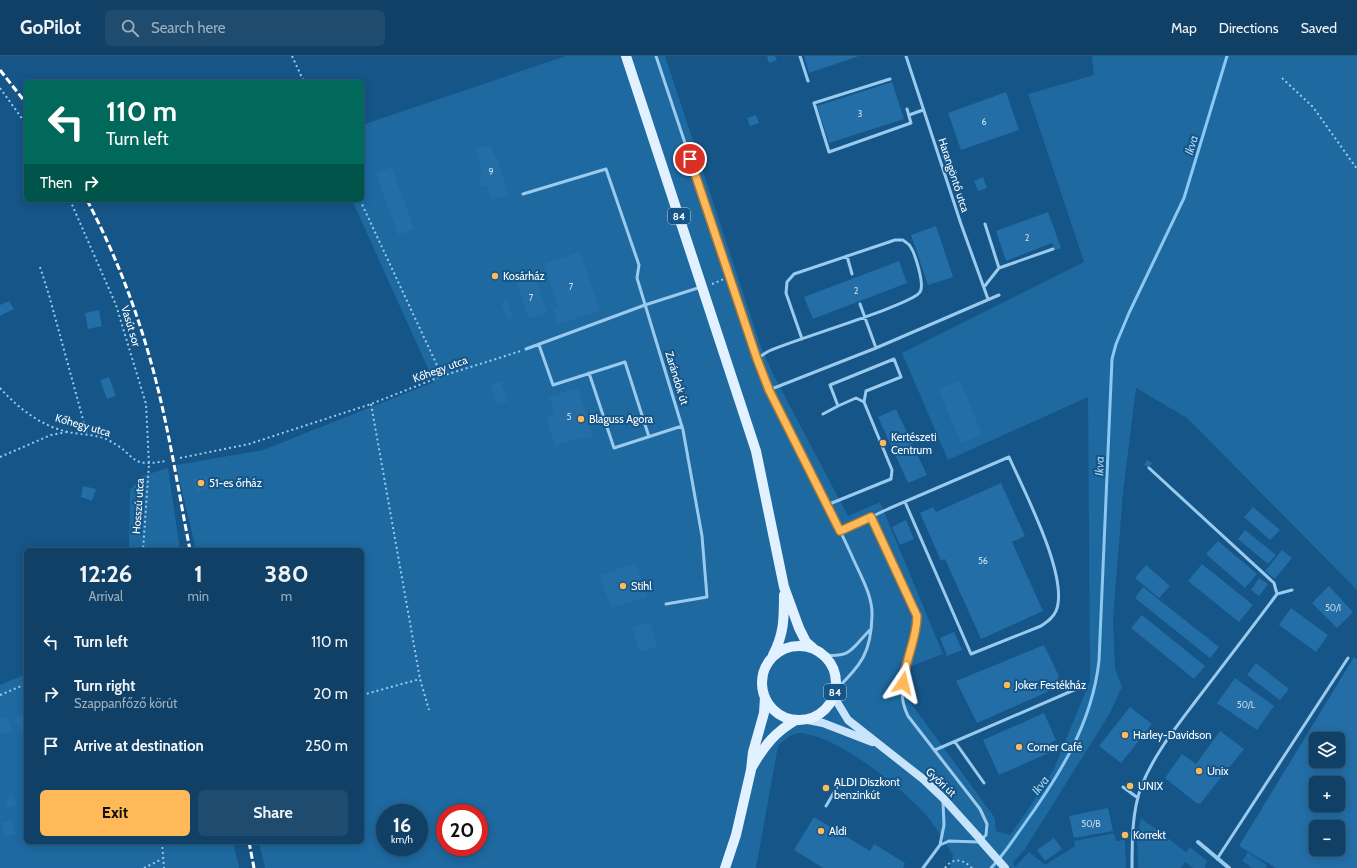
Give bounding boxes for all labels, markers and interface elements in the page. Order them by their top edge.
search box [105,10,385,46]
text: GoPilot [20,16,81,39]
icon: search [119,17,141,39]
text: Search here [151,19,225,37]
text: Map [1171,19,1197,37]
text: Directions [1219,19,1279,37]
text: Saved [1301,19,1337,37]
text: 110 m [106,94,177,128]
icon: left [40,96,92,148]
house number: 3 [858,108,863,119]
house number: 6 [981,116,987,127]
text: Turn left [106,128,169,150]
water label: Ikva [1181,133,1201,157]
street label: Harangöntő utca [935,136,973,215]
pin [673,142,707,176]
icon: arrive [679,148,701,170]
house number: 9 [488,166,494,177]
icon: right [80,172,102,194]
text: Then [40,174,72,192]
road number: 84 [668,208,690,224]
house number: 2 [1025,232,1030,243]
place label: Kosárház [503,269,545,283]
marker: Kosárház [490,271,500,281]
house number: 7 [569,281,574,292]
house number: 2 [854,285,859,296]
house number: 7 [529,292,534,303]
street label: Vasút sor [118,304,144,349]
street label: Zarándok út [662,350,692,407]
street label: Kőhegy utca [411,352,470,385]
street label: Kőhegy utca [54,410,113,440]
house number: 5 [567,411,572,422]
place label: Blaguss Agora [589,412,654,426]
marker: Blaguss Agora [576,414,586,424]
place label: Kertészeti Centrum [891,430,937,457]
marker: Kertészeti Centrum [878,438,888,448]
water label: Ikva [1091,456,1107,476]
place label: 51-es őrház [209,476,262,490]
street label: Hosszú utca [129,477,147,534]
marker: 51-es őrház [196,478,206,488]
house number: 56 [978,555,988,566]
text: 12:26 [79,559,132,588]
text: 1 [194,559,203,588]
text: 380 [264,559,309,588]
place label: Stihl [631,579,652,593]
marker: Stihl [618,581,628,591]
text: Arrival [89,588,123,604]
text: min [188,588,209,604]
text: m [281,588,292,604]
house number: 50/I [1325,602,1341,613]
icon: left [40,631,62,653]
text: Turn left [74,633,128,651]
text: 110 m [311,633,348,651]
position arrow [882,662,924,704]
text: Turn right [74,677,135,695]
place label: Joker Festékház [1014,678,1086,692]
marker: Joker Festékház [1002,680,1012,690]
icon: right [40,683,62,705]
road number: 84 [824,684,846,700]
text: 20 m [313,685,348,703]
text: Szappanfőző körút [74,695,177,711]
house number: 50/L [1237,699,1256,710]
place label: Harley-Davidson [1133,728,1211,742]
marker: Harley-Davidson [1120,730,1130,740]
map controls [1309,732,1345,856]
button: layers [1309,732,1345,768]
icon: arrive [40,735,62,757]
text: Arrive at destination [74,737,204,755]
text: 250 m [305,737,348,755]
place label: Corner Café [1027,740,1082,754]
marker: Corner Café [1014,742,1024,752]
street label: Győri út [923,764,959,800]
place label: Unix [1207,764,1229,778]
marker: Unix [1194,766,1204,776]
water label: Ikva [1028,773,1052,797]
place label: ALDI Diszkont benzinkút [834,775,900,802]
button: + [1309,776,1345,812]
place label: UNIX [1138,779,1164,793]
marker: UNIX [1125,781,1135,791]
marker: ALDI Diszkont benzinkút [821,783,831,793]
button: Exit [40,790,190,836]
button: Share [198,790,348,836]
speed limit sign: 20 [436,804,488,856]
text: 16 [393,813,411,837]
house number: 50/B [1081,818,1101,829]
button: − [1309,820,1345,856]
place label: Aldi [829,824,847,838]
marker: Aldi [816,826,826,836]
place label: Korrekt [1133,828,1166,842]
marker: Korrekt [1120,830,1130,840]
text: km/h [391,833,413,846]

